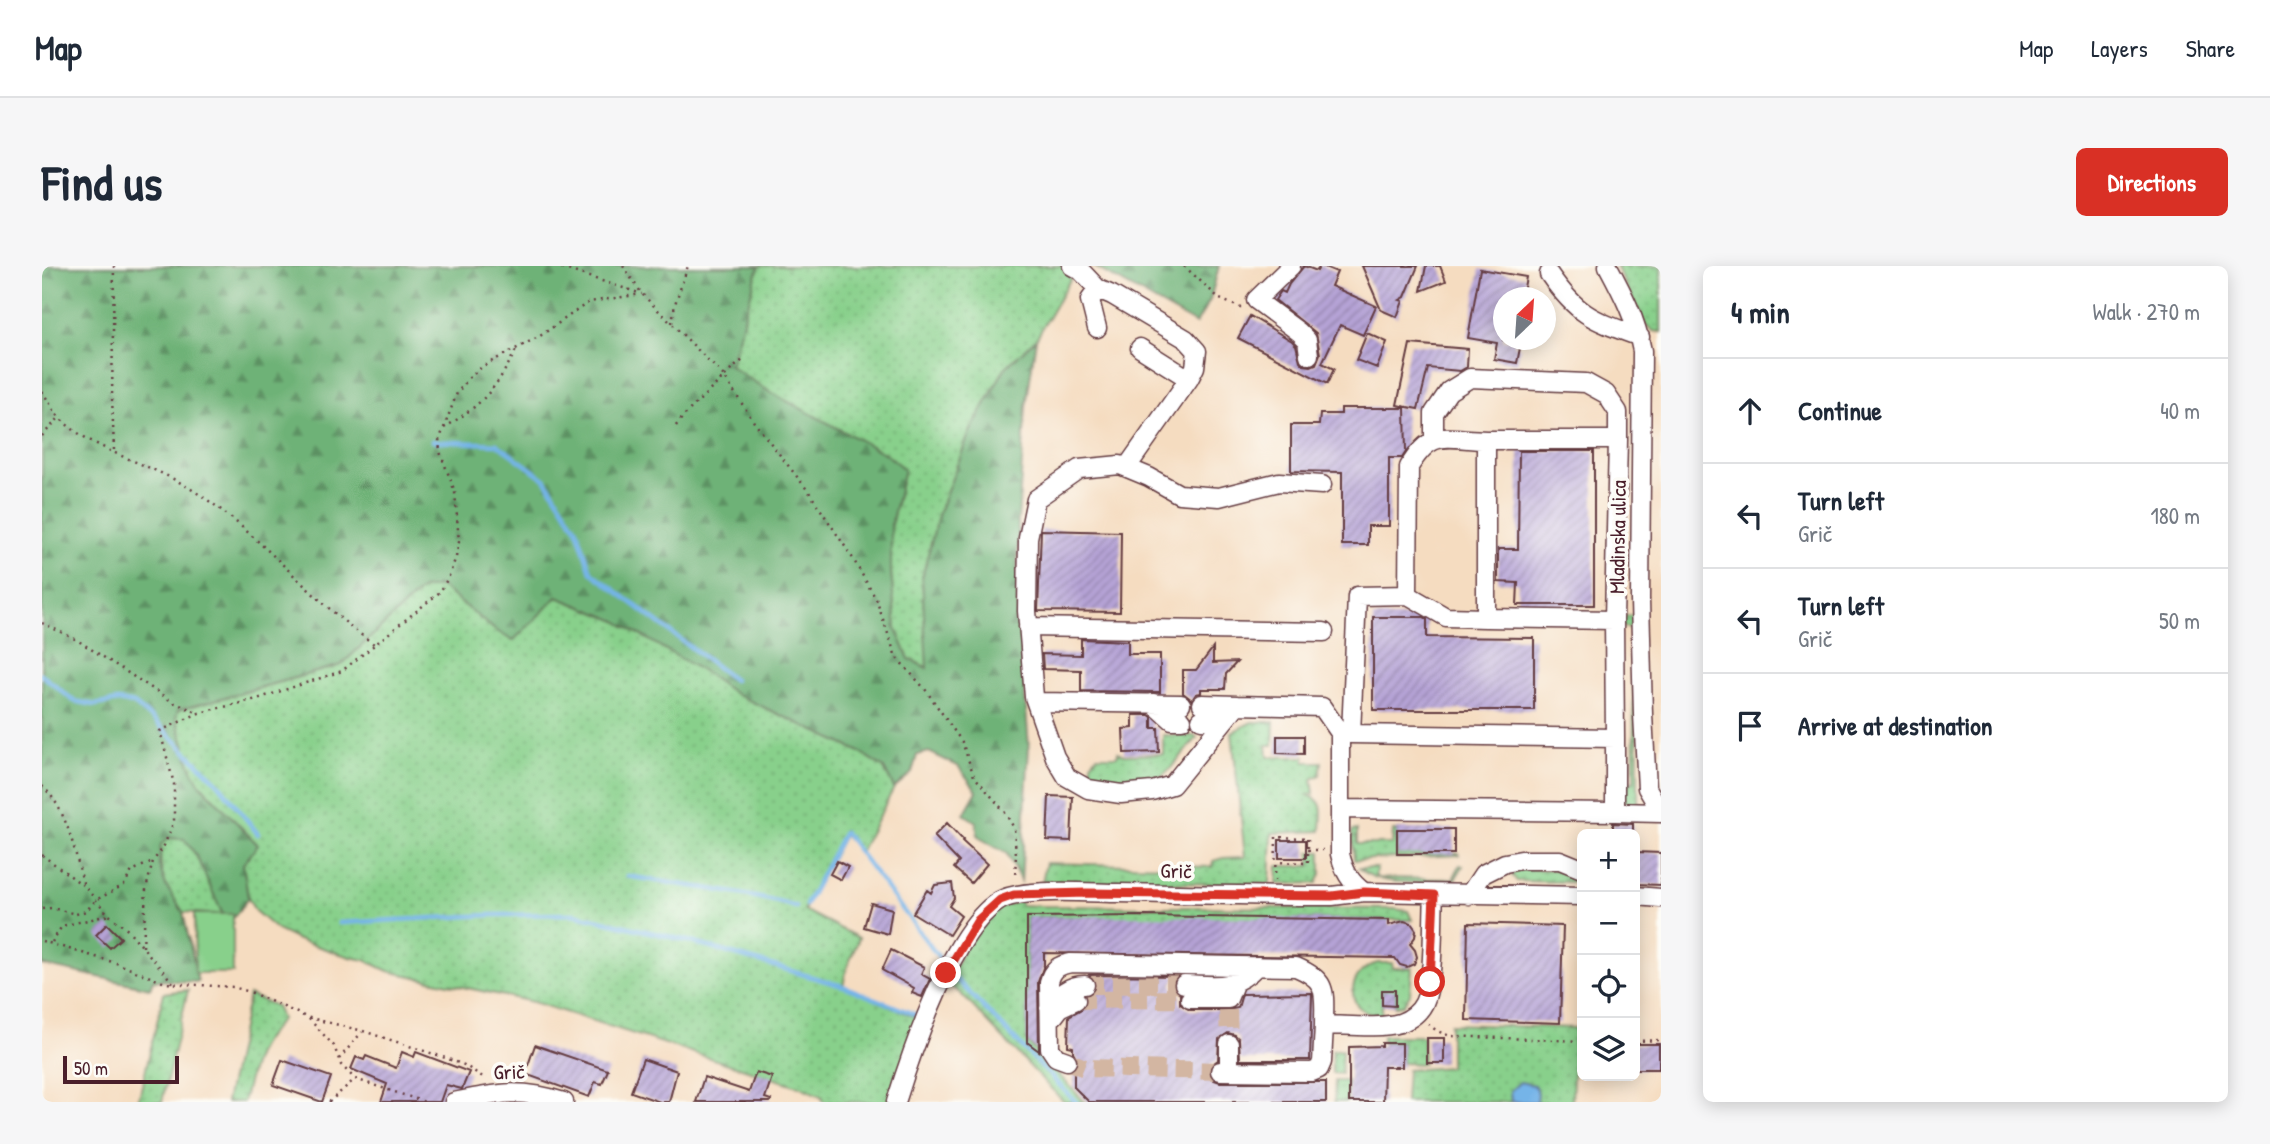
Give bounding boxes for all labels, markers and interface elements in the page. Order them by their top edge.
text: Map [35,26,82,70]
text: Map [2019,32,2053,64]
text: Layers [2091,32,2148,64]
text: Share [2186,32,2235,64]
button: Directions [2076,148,2228,216]
text: Find us [42,149,162,215]
north arrow [1493,287,1556,350]
text: 4 min [1731,292,1790,332]
text: Walk · 270 m [2093,296,2200,327]
icon: ahead [1731,392,1769,430]
text: Continue [1798,393,1882,428]
text: 40 m [2160,395,2200,426]
street label: Mladinska ulica [1602,480,1633,594]
text: Turn left [1798,483,1884,518]
icon: left [1731,497,1769,535]
text: 180 m [2150,500,2200,531]
text: Grič [1798,518,1832,549]
text: Turn left [1798,588,1884,623]
icon: left [1731,602,1769,640]
text: 50 m [2159,605,2200,636]
text: Grič [1798,623,1832,654]
icon: arrive [1731,707,1769,745]
text: Arrive at destination [1798,708,1993,743]
map controls [1577,829,1640,1081]
button: + [1577,829,1640,892]
street label: Grič [1160,856,1193,885]
button: − [1577,892,1640,955]
button: locate [1577,955,1640,1018]
route end [930,957,961,988]
route start [1414,966,1445,997]
button: layers [1577,1018,1640,1081]
scale bar [63,1053,178,1085]
text: 50 m [74,1055,108,1081]
street label: Grič [493,1056,526,1087]

